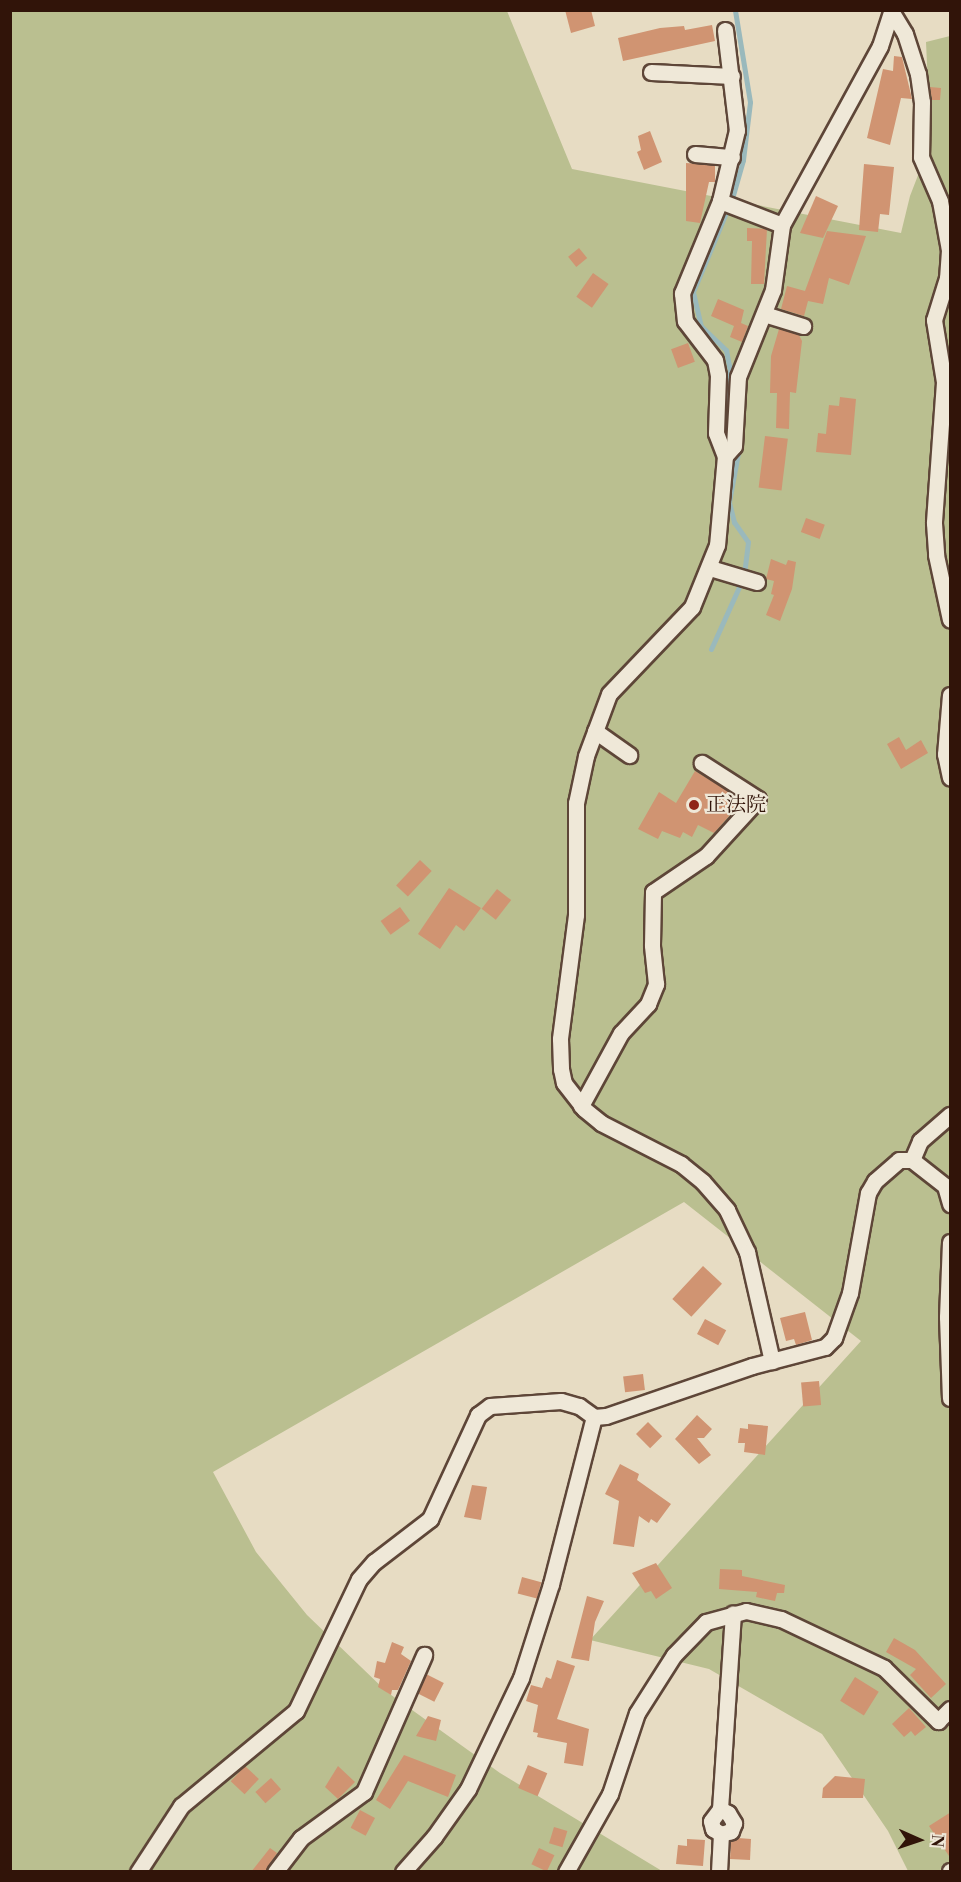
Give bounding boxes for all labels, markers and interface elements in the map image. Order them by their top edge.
place label: 正法院 [706,793,766,817]
marker: 正法院 [687,798,701,812]
north arrow [889,1810,949,1870]
text: N [927,1834,947,1848]

